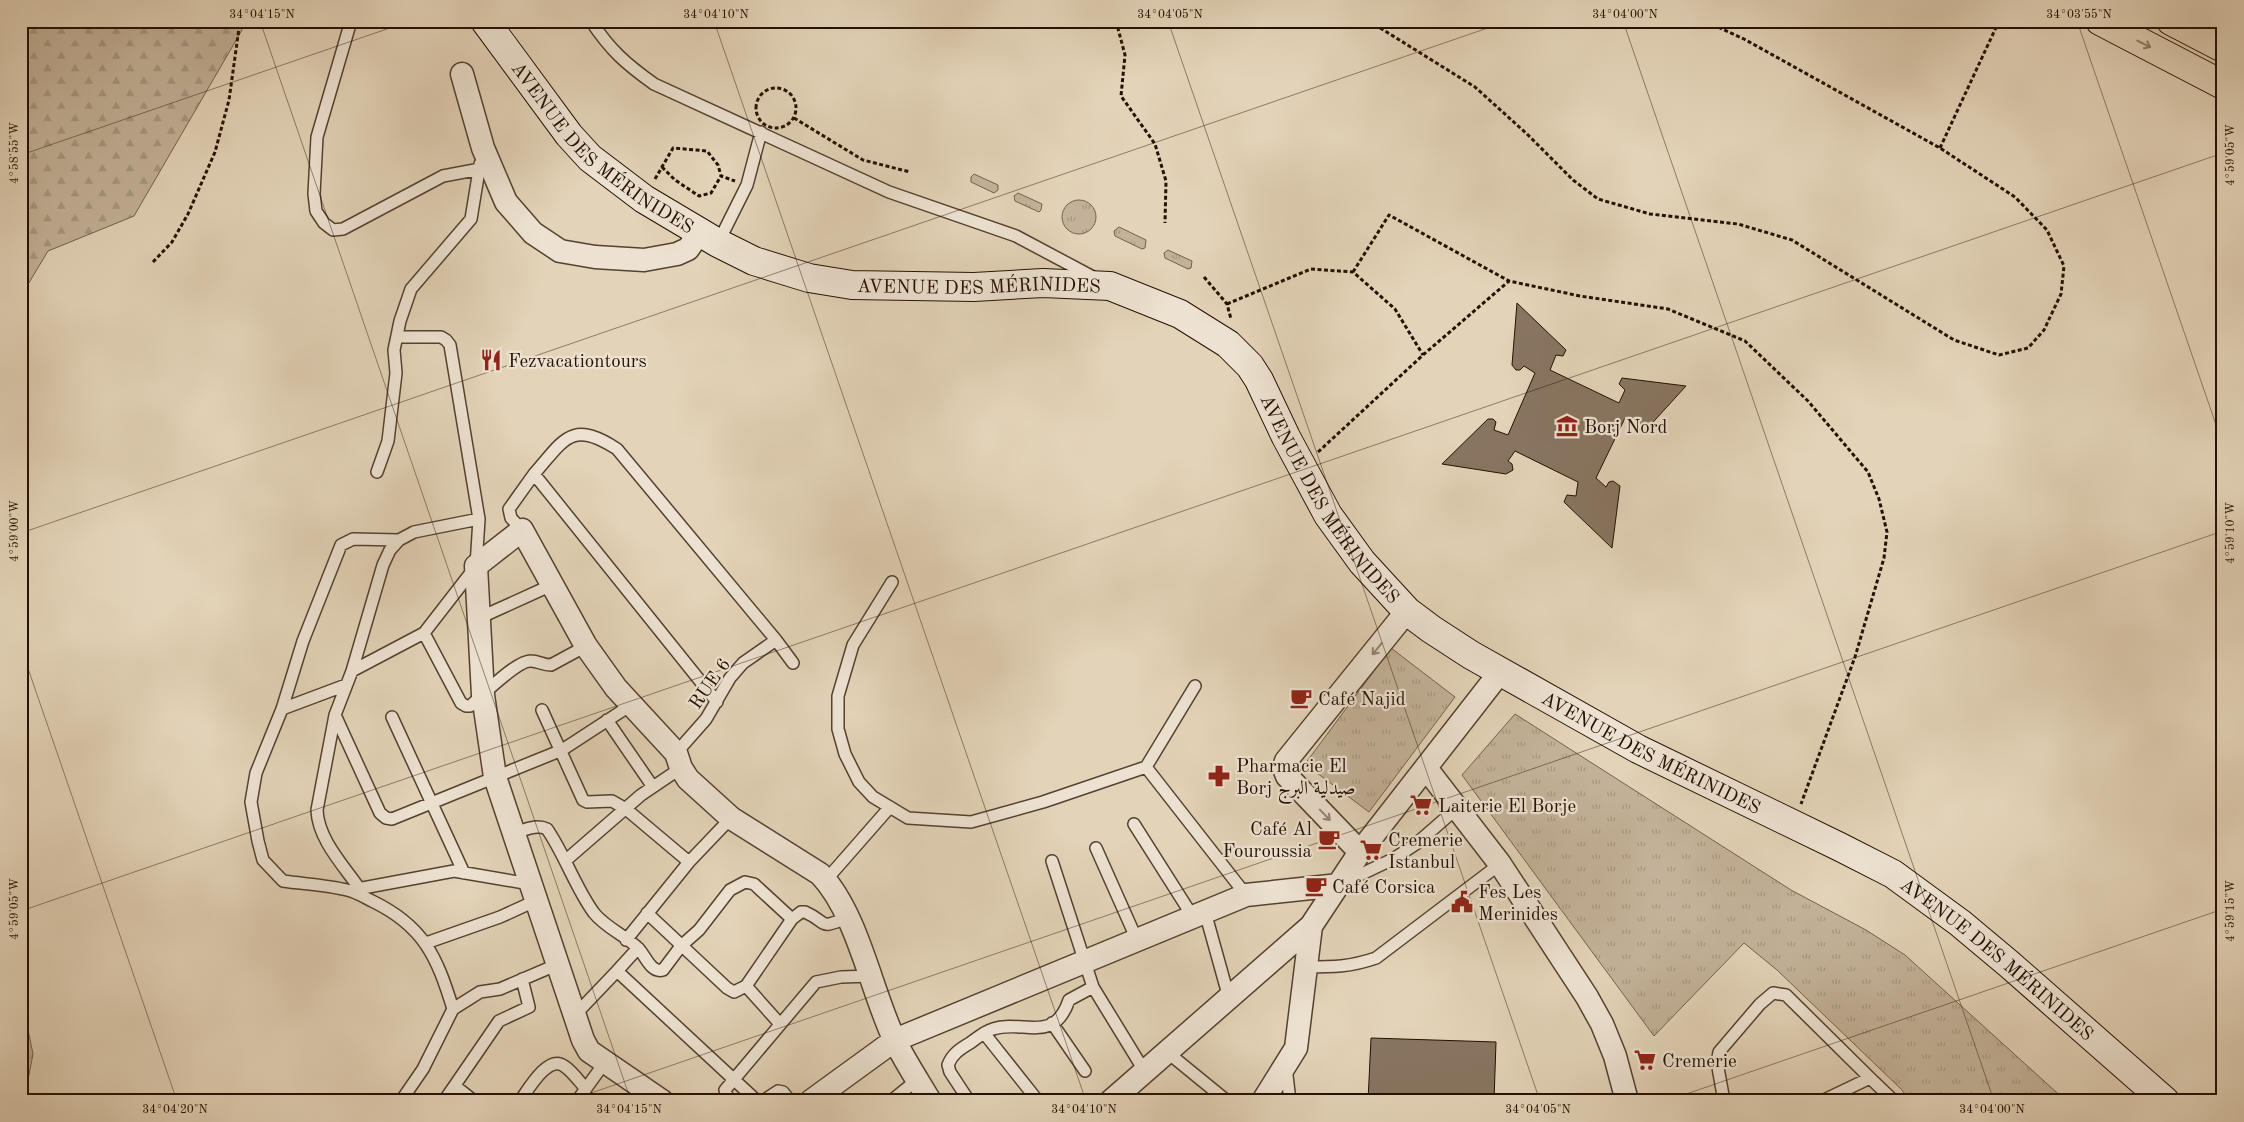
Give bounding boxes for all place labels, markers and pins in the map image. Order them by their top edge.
restaurant icon: Fezvacationtours [478,347,504,373]
place label: Fezvacationtours [508,353,647,372]
museum icon: Borj Nord [1554,413,1580,439]
place label: Borj Nord [1584,419,1668,438]
cafe icon: Café Najid [1288,685,1314,711]
place label: Café Najid [1318,691,1406,710]
place label: Pharmacie El Borj صيدلية البرج [1236,758,1356,805]
pharmacy icon: Pharmacie El Borj صيدلية البرج [1206,763,1232,789]
supermarket icon: Laiterie El Borje [1408,792,1434,818]
place label: Laiterie El Borje [1438,798,1576,817]
place label: Café Al Fouroussia [1223,821,1313,862]
cafe icon: Café Al Fouroussia [1316,826,1342,852]
place label: Cremerie Istanbul [1388,832,1463,873]
supermarket icon: Cremerie Istanbul [1358,837,1384,863]
cafe icon: Café Corsica [1303,873,1329,899]
place label: Café Corsica [1332,879,1436,898]
place label: Fes Les Merinides [1478,884,1558,925]
public building icon: Fes Les Merinides [1449,889,1475,915]
supermarket icon: Cremerie [1632,1047,1658,1073]
place label: Cremerie [1662,1053,1737,1072]

